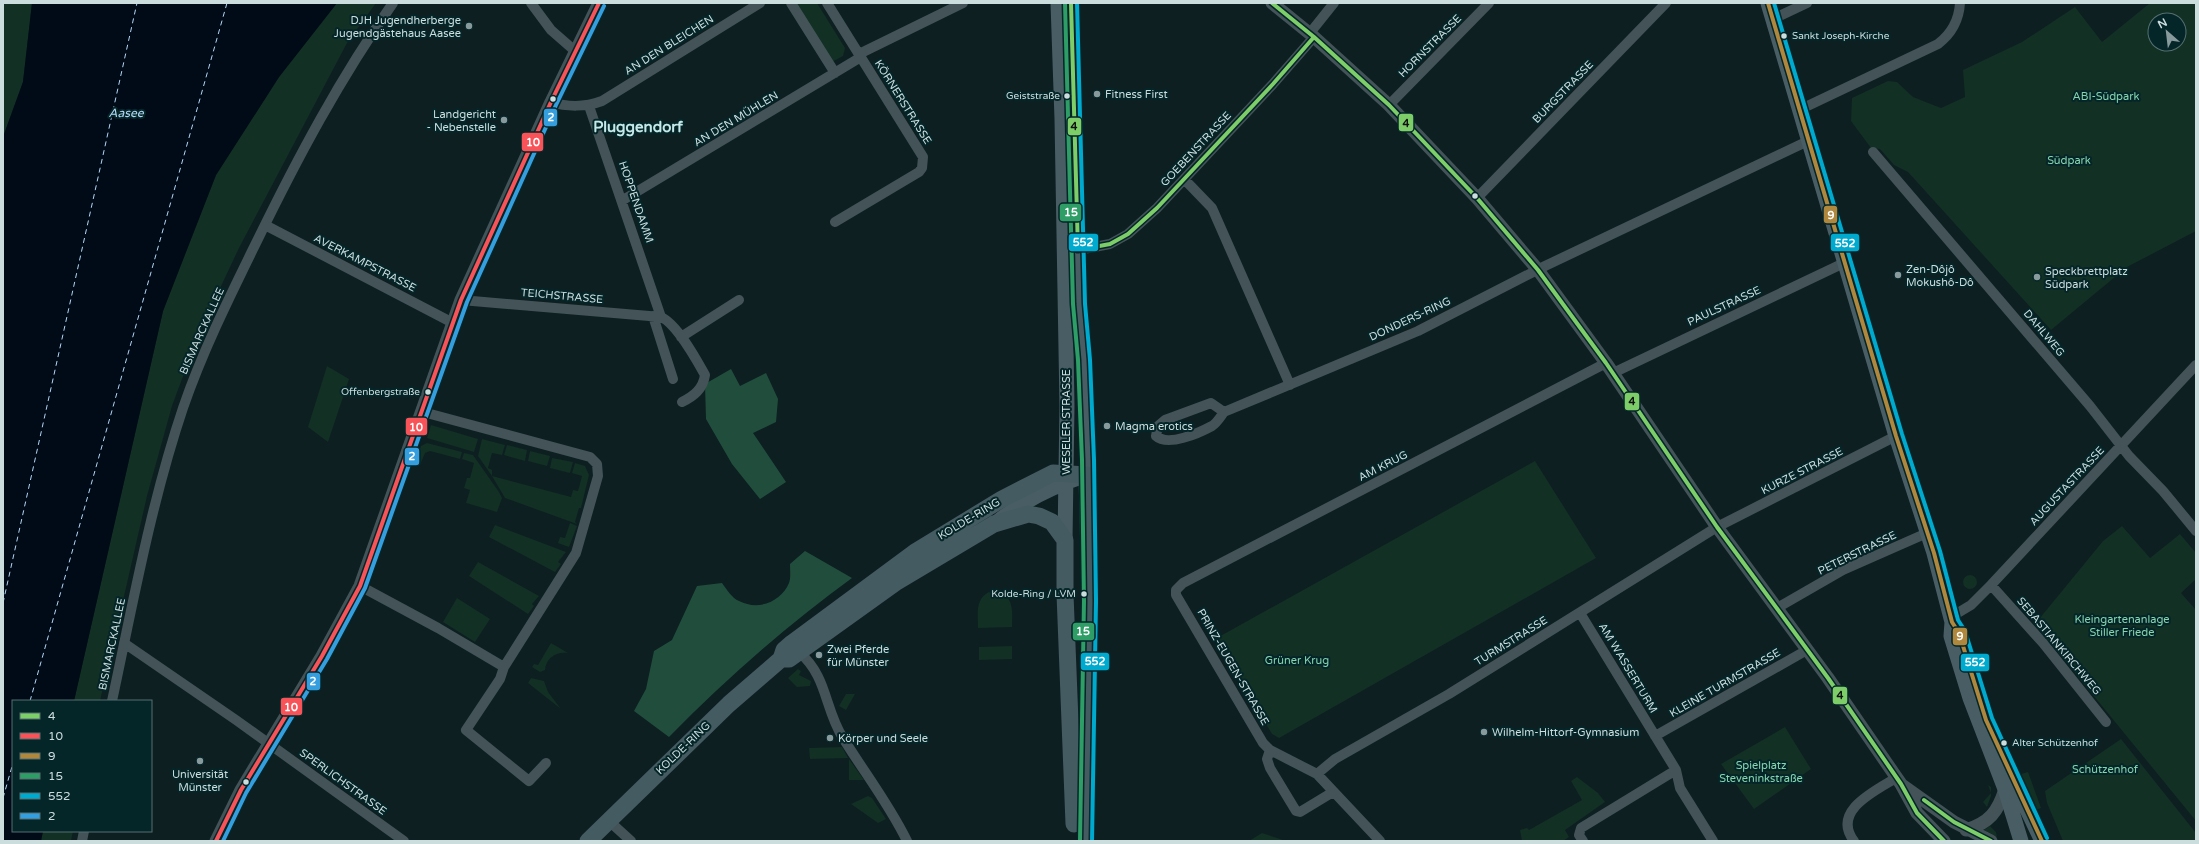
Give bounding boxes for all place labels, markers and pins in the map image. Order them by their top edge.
place label: DJH Jugendherberge Jugendgästehaus Aasee [334,14,461,40]
marker: DJH Jugendherberge Jugendgästehaus Aasee [464,21,474,31]
place label: Sankt Joseph-Kirche [1792,30,1890,42]
marker: Sankt Joseph-Kirche [1779,31,1789,41]
place label: Fitness First [1105,88,1168,101]
marker: Fitness First [1092,89,1102,99]
place label: Geiststraße [1006,90,1060,102]
marker: Geiststraße [1062,91,1072,101]
unlabelled marker [548,94,558,104]
place label: Landgericht - Nebenstelle [427,108,496,134]
marker: Landgericht - Nebenstelle [499,115,509,125]
unlabelled marker [1470,191,1480,201]
place label: Zen-Dôjô Mokushô-Dô [1906,263,1974,289]
place label: Speckbrettplatz Südpark [2045,265,2128,291]
marker: Zen-Dôjô Mokushô-Dô [1893,270,1903,280]
marker: Speckbrettplatz Südpark [2032,272,2042,282]
place label: Offenbergstraße [341,386,420,398]
marker: Offenbergstraße [423,387,433,397]
place label: Magma erotics [1115,420,1193,433]
marker: Magma erotics [1102,421,1112,431]
place label: Kolde-Ring / LVM [991,588,1076,600]
marker: Kolde-Ring / LVM [1079,589,1089,599]
place label: Zwei Pferde für Münster [827,643,889,669]
marker: Zwei Pferde für Münster [814,650,824,660]
place label: Wilhelm-Hittorf-Gymnasium [1492,726,1639,739]
marker: Wilhelm-Hittorf-Gymnasium [1479,727,1489,737]
place label: Körper und Seele [838,732,928,745]
marker: Körper und Seele [825,733,835,743]
place label: Alter Schützenhof [2012,737,2098,749]
marker: Alter Schützenhof [1999,738,2009,748]
marker: Universität Münster [195,756,205,766]
place label: Universität Münster [172,768,228,794]
unlabelled marker [241,777,251,787]

